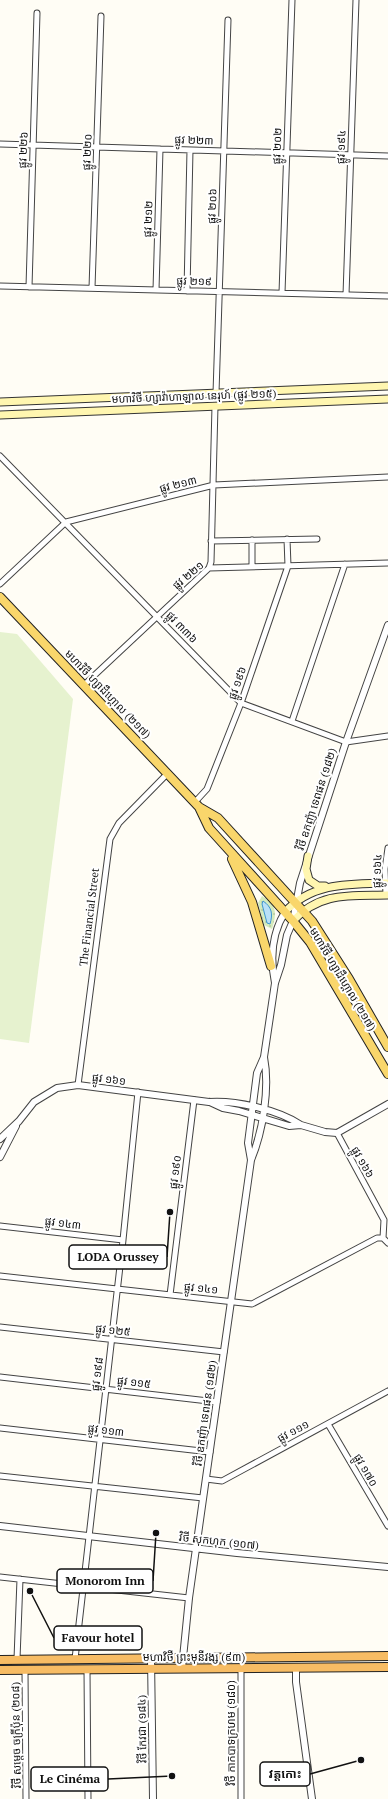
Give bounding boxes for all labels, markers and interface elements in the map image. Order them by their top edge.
street label: ផ្លូវ ២០២ [269,127,288,165]
street label: ផ្លូវ ១៩៤ [333,130,352,164]
street label: ផ្លូវ ២២៦ [15,131,34,169]
street label: ផ្លូវ ២២៣ [174,132,214,151]
street label: ផ្លូវ ២២០ [79,133,98,171]
street label: ផ្លូវ ២០៦ [204,188,223,224]
street label: ផ្លូវ ២១២ [140,200,159,238]
street label: ផ្លូវ ២១៩ [176,274,212,292]
street label: មហាវិថី ហ្សាវ៉ាហាឡាល នេរុហ៍ (ផ្លូវ ២១៥) [111,385,277,409]
street label: ផ្លូវ ២១៣ [158,473,199,499]
street label: ផ្លូវ ២២១ [169,558,209,595]
street label: ផ្លូវ ៣៣៦ [161,608,201,648]
street label: មហាវិថី ហ្សាដឹហ្គោល (២១៧) [62,646,154,742]
street label: ផ្លូវ ១៩៦ [225,665,252,703]
street label: វិថី ឧកញ៉ា ទេពផន (១៨២) [292,746,339,853]
street label: ផ្លូវ ១៦៤ [369,854,388,888]
street label: The Financial Street [76,867,102,967]
street label: មហាវិថី ហ្សាដឹហ្គោល (២១៧) [306,925,380,1034]
street label: ផ្លូវ ១៦១ [91,1070,127,1091]
street label: ផ្លូវ ១៦៦ [346,1144,378,1182]
street label: ផ្លូវ ១៩០ [166,1154,187,1190]
street label: ផ្លូវ ១៤៣ [44,1214,82,1235]
callout: LODA Orussey [69,1245,167,1269]
text: LODA Orussey [78,1249,159,1264]
street label: ផ្លូវ ១៤១ [183,1279,219,1300]
street label: ផ្លូវ ១២៥ [94,1321,131,1342]
street label: ផ្លូវ ១៩៨ [88,1356,109,1392]
street label: វិថី ឧកញ៉ា ទេពផន (១៨២) [190,1359,219,1467]
street label: ផ្លូវ ១១៥ [116,1373,152,1394]
street label: ផ្លូវ ១១១ [275,1417,313,1448]
street label: ផ្លូវ ១១៣ [87,1421,125,1442]
street label: ផ្លូវ ១៧០ [348,1451,381,1491]
street label: វិថី សុកហុក (១០៧) [178,1529,260,1552]
callout: Monorom Inn [57,1569,153,1593]
text: Monorom Inn [65,1573,145,1588]
callout: Favour hotel [54,1626,142,1650]
text: Favour hotel [62,1630,134,1645]
street label: មហាវិថី ព្រះមុនីវង្ស (៩៣) [143,1650,245,1664]
street label: វិថី កាកបាទក្រហម (១៨០) [224,1680,238,1787]
street label: វិថី សម្តេច ចក្រីប៉ុន (២០៨) [8,1681,24,1789]
street label: វិថី កែវជា (១៨៤) [134,1694,150,1764]
callout: វត្តកោះ [260,1762,310,1786]
text: វត្តកោះ [268,1766,302,1781]
callout: Le Cinéma [31,1767,108,1791]
text: Le Cinéma [40,1771,101,1786]

